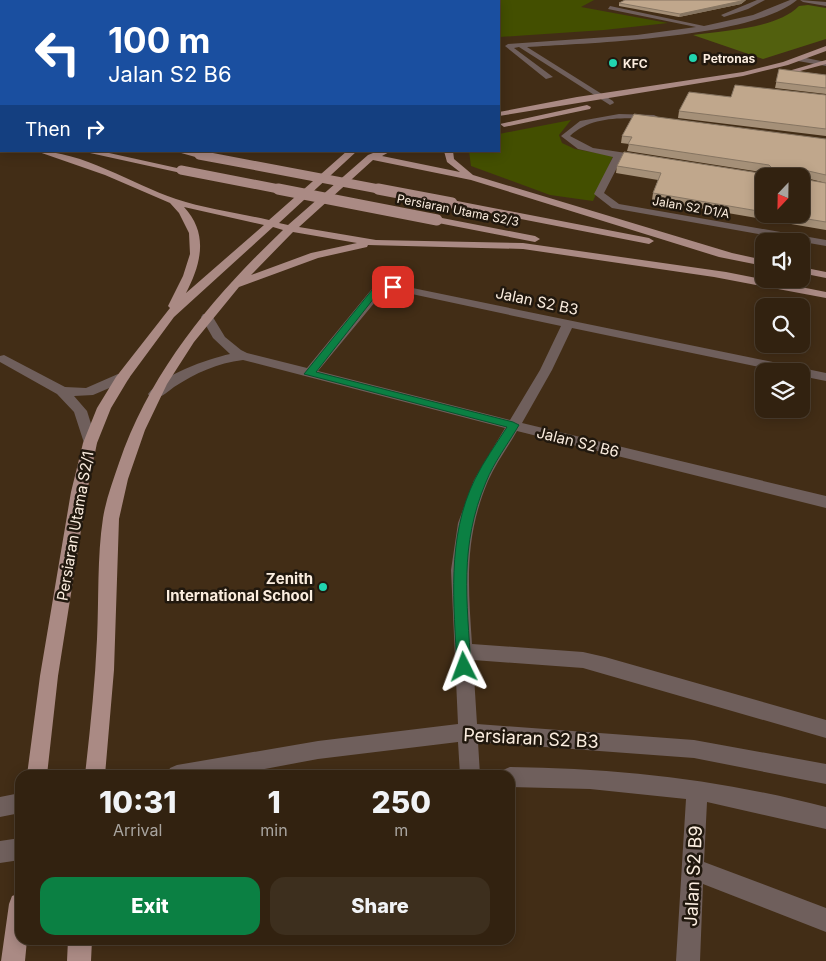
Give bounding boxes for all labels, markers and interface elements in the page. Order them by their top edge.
text: 100 m [108,19,211,61]
icon: left [25,20,90,85]
place label: Petronas [703,51,756,66]
marker: Petronas [687,52,699,64]
place label: KFC [623,56,648,71]
marker: KFC [607,57,619,69]
text: Jalan S2 B6 [108,61,232,87]
icon: right [81,115,109,143]
text: Then [25,118,71,141]
north arrow [755,168,810,222]
map controls [755,168,810,418]
street label: Persiaran Utama S2/3 [396,191,520,229]
street label: Jalan S2 D1/A [651,193,731,221]
button: sound [755,233,810,288]
pin [372,266,414,308]
icon: arrive [379,273,407,301]
street label: Jalan S2 B3 [494,283,580,319]
button: search [755,298,810,353]
button: layers [755,363,810,418]
street label: Jalan S2 B6 [535,423,621,461]
street label: Persiaran Utama S2/1 [52,450,98,602]
place label: Zenith International School [166,569,313,605]
marker: Zenith International School [317,581,329,593]
position arrow [437,640,489,692]
street label: Persiaran S2 B3 [463,724,599,752]
text: 10:31 [99,784,176,820]
text: 1 [267,784,281,820]
text: 250 [372,784,431,820]
text: Arrival [113,820,162,840]
text: min [260,820,288,840]
text: m [394,820,408,840]
street label: Jalan S2 B9 [680,825,706,927]
button: Exit [40,877,260,935]
button: Share [270,877,490,935]

